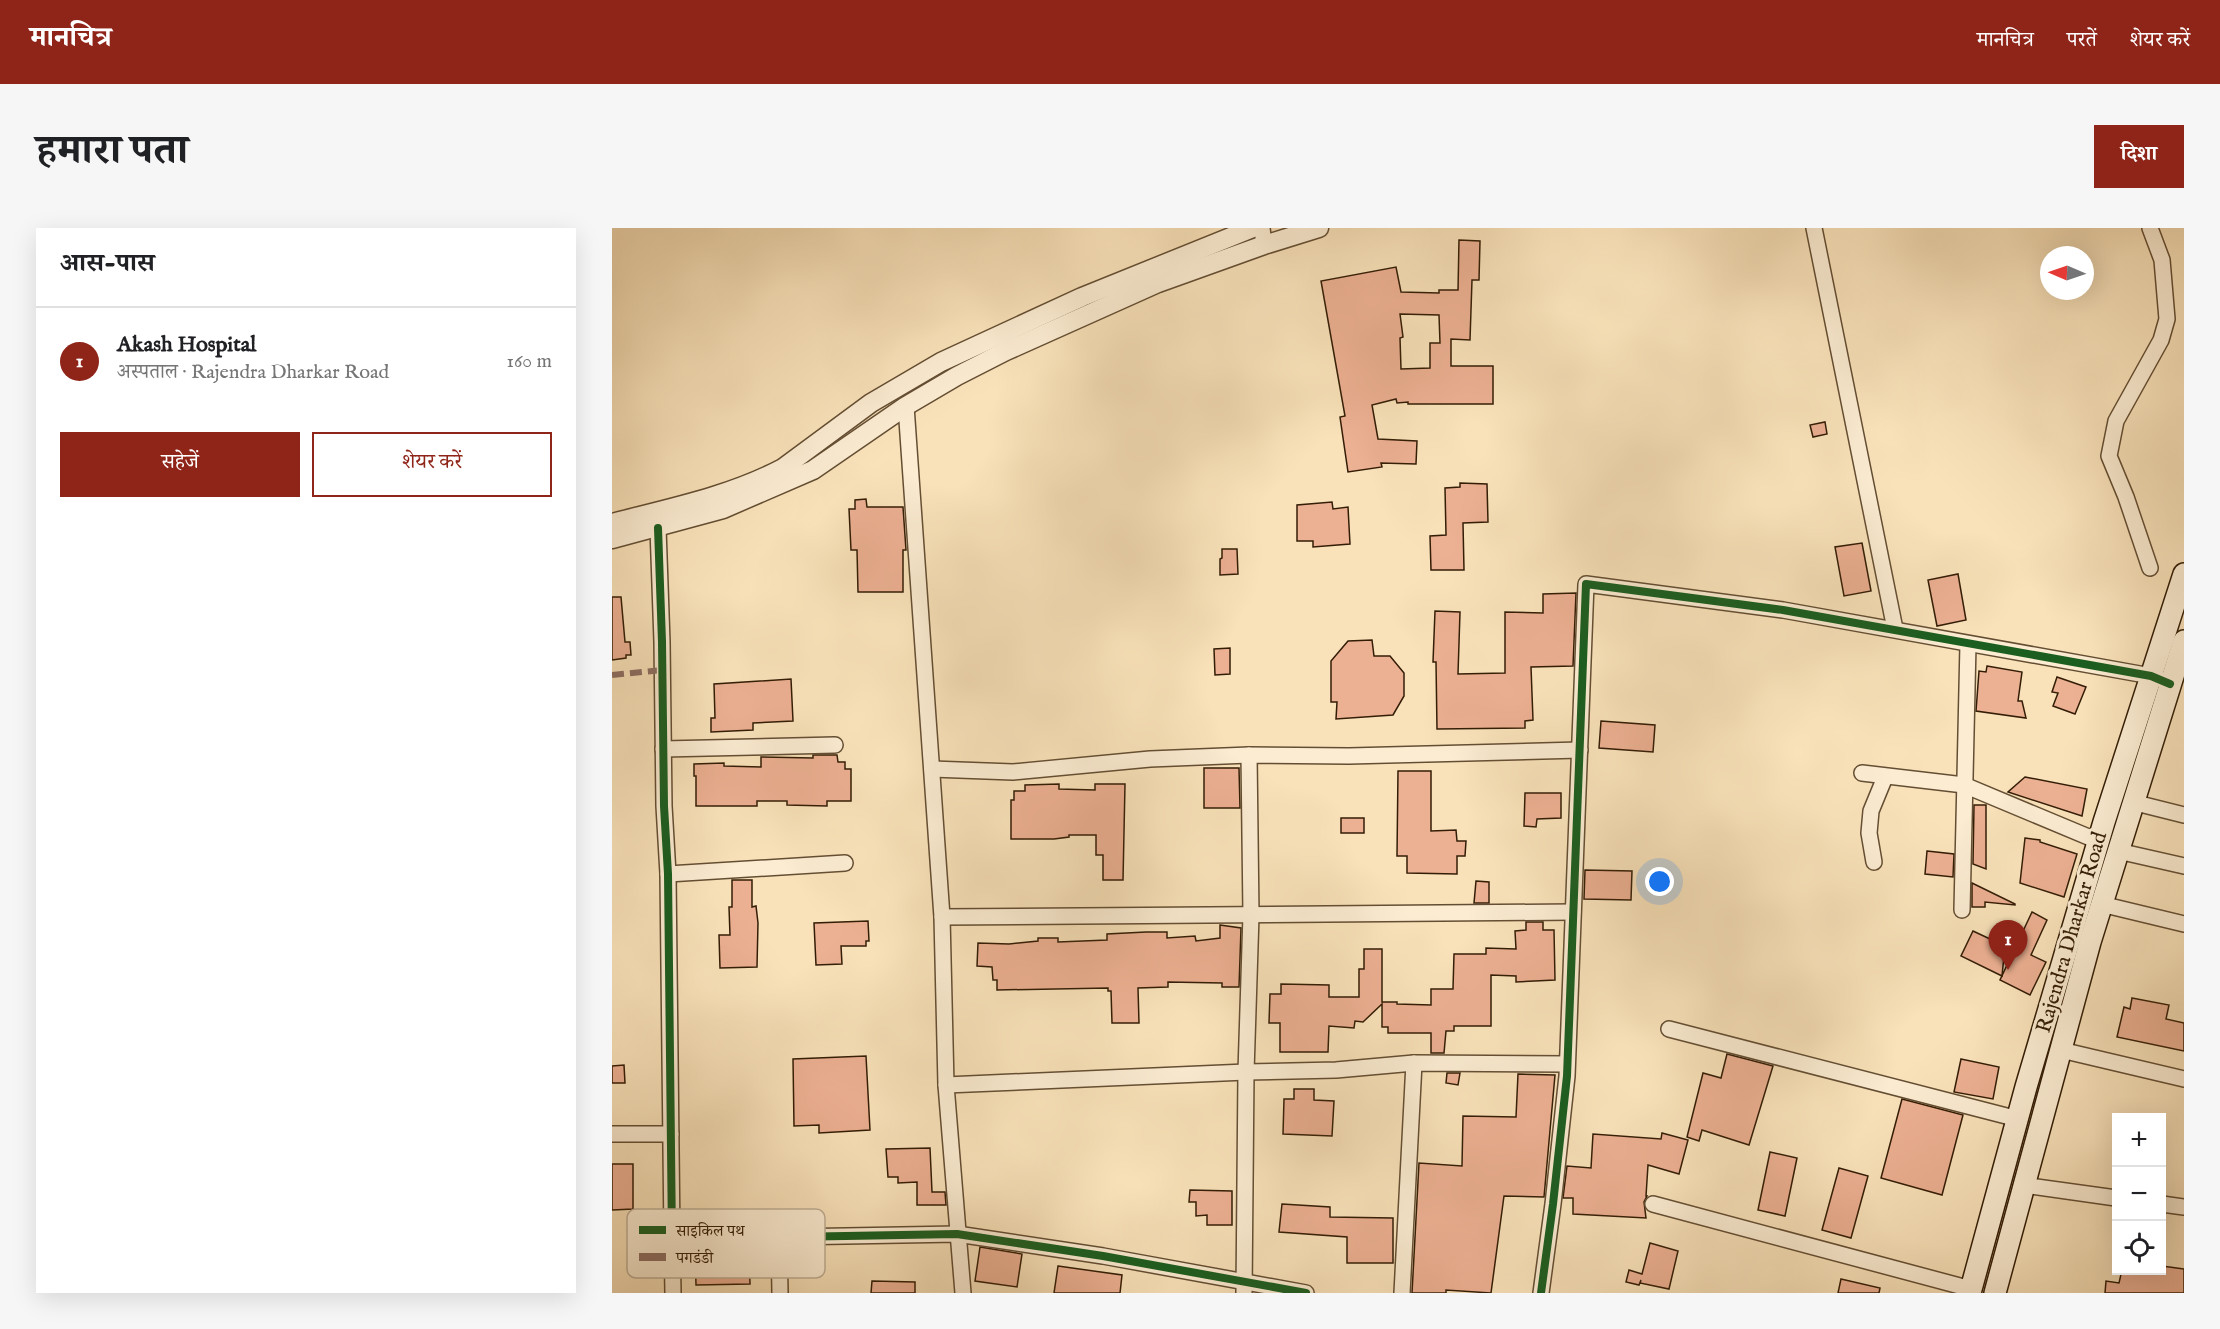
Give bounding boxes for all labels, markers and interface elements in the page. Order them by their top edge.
text: मानचित्र [30,21,112,56]
text: मानचित्र [1977,27,2034,54]
text: परतें [2067,27,2097,54]
text: शेयर करें [2130,27,2190,54]
text: हमारा पता [36,125,188,178]
button: दिशा [2094,125,2184,188]
north arrow [2040,246,2094,300]
text: आस-पास [60,247,155,280]
text: Akash Hospital [117,331,256,359]
text: 1 [76,349,83,374]
text: 160 m [506,349,552,374]
text: अस्पताल · Rajendra Dharkar Road [117,360,389,385]
button: सहेजें [60,432,300,497]
button: शेयर करें [312,432,552,497]
street label: Rajendra Dharkar Road [2031,828,2114,1036]
your location [1645,867,1674,896]
pin: 1 [1988,920,2028,970]
map controls [2112,1113,2166,1275]
button: + [2112,1113,2166,1167]
button: − [2112,1167,2166,1221]
legend [627,1209,825,1278]
button: locate [2112,1221,2166,1275]
text: साइकिल पथ [675,1222,745,1242]
text: पगडंडी [675,1248,714,1269]

